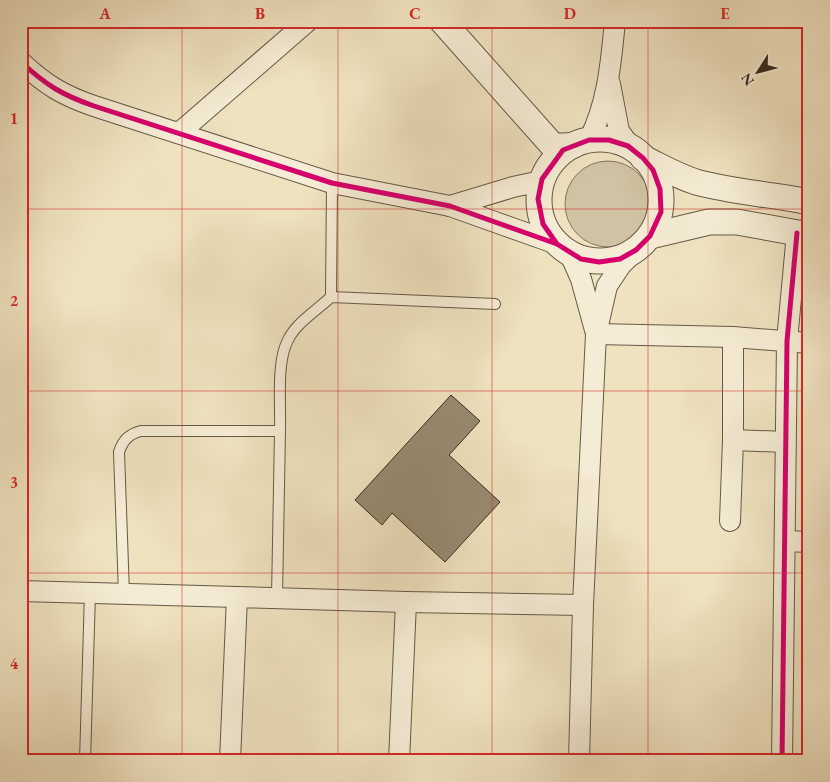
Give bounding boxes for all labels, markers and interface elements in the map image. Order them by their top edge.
text: A [98,3,111,24]
text: B [255,3,265,24]
text: C [409,3,421,24]
text: D [564,3,576,24]
text: E [720,3,730,24]
north arrow [732,48,782,98]
text: N [736,69,758,90]
text: 1 [10,108,18,129]
text: 2 [10,290,19,311]
text: 3 [10,472,18,493]
text: 4 [10,653,19,674]

